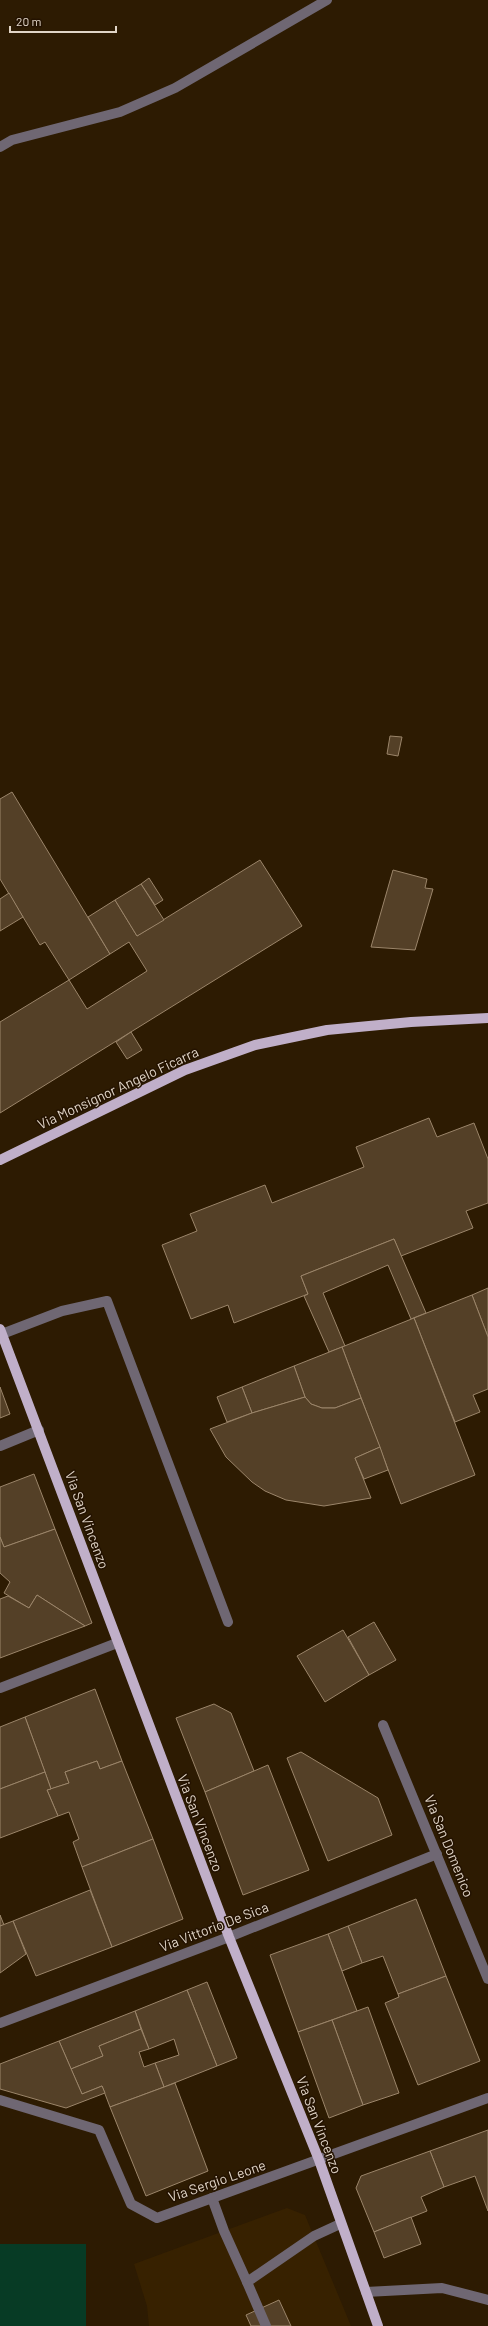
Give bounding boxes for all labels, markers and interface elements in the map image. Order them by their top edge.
scale bar [10,8,116,34]
text: 20 m [16,14,42,28]
street label: Via Monsignor Angelo Ficarra [35,1043,201,1132]
street label: Via San Vincenzo [62,1469,113,1571]
street label: Via San Vincenzo [174,1772,227,1874]
street label: Via San Domenico [421,1792,478,1899]
street label: Via Vittorio De Sica [157,1898,271,1955]
street label: Via San Vincenzo [293,2074,346,2176]
street label: Via Sergio Leone [166,2156,268,2205]

